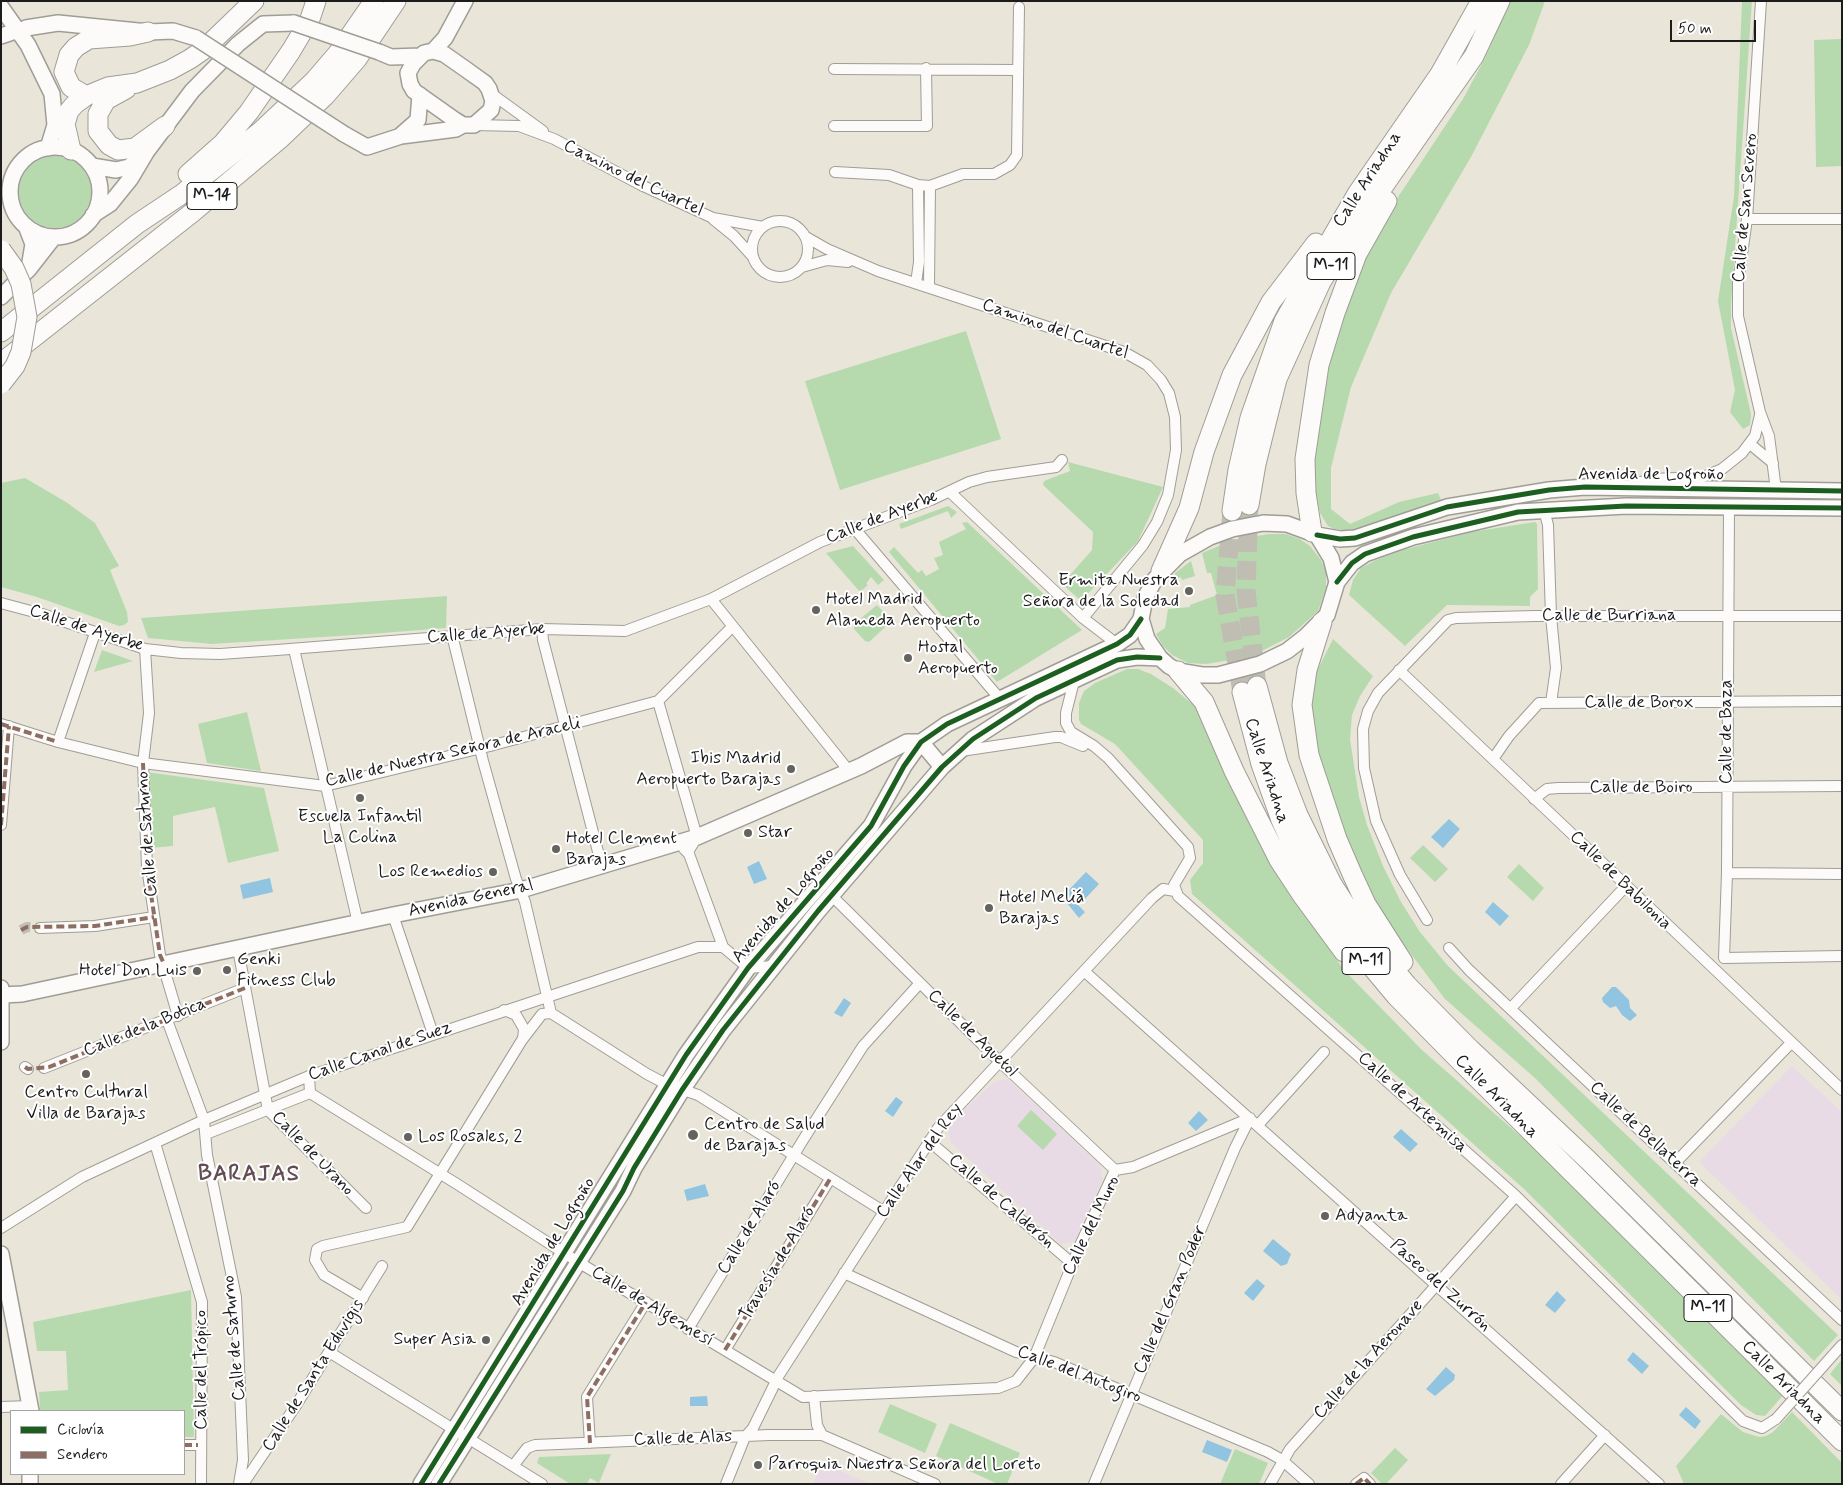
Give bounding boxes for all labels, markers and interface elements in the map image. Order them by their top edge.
scale bar [1673,10,1759,42]
text: 50 m [1678,19,1712,39]
street label: Calle Ariadna [1329,128,1407,232]
street label: Calle de San Severo [1729,132,1763,284]
street label: Camino del Cuartel [559,136,707,222]
road number: M-14 [187,182,237,210]
road number: M-11 [1307,252,1355,280]
street label: Camino del Cuartel [979,295,1131,365]
street label: Avenida de Logroño [1578,464,1724,486]
street label: Calle de Ayerbe [823,487,941,549]
place label: Ermita Nuestra Señora de la Soledad [1023,570,1179,612]
marker: Ermita Nuestra Señora de la Soledad [1183,585,1195,597]
place label: Hotel Madrid Alameda Aeropuerto [826,589,980,632]
street label: Calle de Ayerbe [26,600,146,658]
marker: Hotel Madrid Alameda Aeropuerto [810,604,822,616]
street label: Calle de Burriana [1542,605,1676,627]
street label: Calle de Ayerbe [426,619,546,649]
place label: Hostal Aeropuerto [918,637,998,680]
marker: Hostal Aeropuerto [902,652,914,664]
street label: Calle de Baza [1716,680,1738,784]
street label: Calle de Borox [1584,692,1694,714]
street label: Calle de Nuestra Señora de Araceli [323,713,583,793]
street label: Calle Ariadna [1239,715,1293,827]
place label: Ibis Madrid Aeropuerto Barajas [636,748,781,791]
marker: Ibis Madrid Aeropuerto Barajas [785,763,797,775]
street label: Calle de Saturno [133,770,163,898]
street label: Calle de Boiro [1589,777,1693,799]
marker: Escuela Infantil La Colina [354,792,366,804]
place label: Escuela Infantil La Colina [298,806,422,849]
place label: Star [758,822,792,844]
marker: Star [742,827,754,839]
street label: Calle de Babilonia [1564,827,1676,935]
place label: Hotel Clement Barajas [566,828,677,871]
marker: Hotel Clement Barajas [550,843,562,855]
street label: Avenida de Logroño [728,844,840,968]
place label: Los Remedios [378,861,483,883]
marker: Los Remedios [487,866,499,878]
street label: Avenida General [406,875,536,923]
place label: Hotel Meliá Barajas [999,887,1084,930]
marker: Hotel Meliá Barajas [983,902,995,914]
road number: M-11 [1342,948,1390,974]
place label: Genki Fitness Club [237,949,336,992]
place label: Hotel Don Luis [79,960,187,982]
marker: Genki Fitness Club [221,964,233,976]
marker: Hotel Don Luis [191,965,203,977]
street label: Calle de Aguetol [922,986,1022,1082]
street label: Calle de la Botica [81,994,209,1062]
street label: Calle Canal de Suez [305,1017,455,1087]
street label: Calle de Artemisa [1353,1048,1471,1158]
street label: Calle Ariadna [1450,1051,1542,1143]
marker: Centro Cultural Villa de Barajas [80,1068,92,1080]
street label: Calle de Bellaterra [1584,1077,1706,1193]
place label: Centro Cultural Villa de Barajas [24,1082,148,1124]
street label: Calle Alar del Rey [872,1099,968,1223]
street label: Calle de Urano [266,1107,358,1201]
place label: Centro de Salud de Barajas [704,1114,825,1156]
place label: Los Rosales, 2 [418,1126,522,1148]
marker: Centro de Salud de Barajas [686,1128,700,1142]
marker: Los Rosales, 2 [402,1131,414,1143]
street label: Calle de Calderón [943,1150,1059,1254]
district label: BARAJAS [198,1162,300,1188]
street label: Calle del Muro [1059,1173,1125,1279]
street label: Avenida de Logroño [507,1174,601,1310]
street label: Calle de Alaró [714,1177,786,1279]
street label: Travesía de Alaró [735,1203,821,1325]
place label: Adyanta [1335,1205,1407,1227]
marker: Adyanta [1319,1210,1331,1222]
street label: Calle del Gran Poder [1130,1222,1212,1378]
street label: Paseo del Zurrón [1385,1235,1495,1337]
street label: Calle de Algemesí [587,1262,717,1352]
street label: Calle de Saturno [219,1274,251,1402]
road number: M-11 [1684,1295,1732,1322]
street label: Calle de Santa Eduvigis [258,1296,370,1456]
street label: Calle de la Aeronave [1310,1296,1428,1424]
street label: Calle del Trópico [191,1310,213,1430]
place label: Super Asia [393,1329,476,1351]
marker: Super Asia [480,1334,492,1346]
street label: Calle Ariadna [1737,1337,1829,1429]
street label: Calle del Autogiro [1014,1341,1144,1409]
legend [10,1410,185,1475]
text: Ciclovía [57,1420,105,1440]
street label: Calle de Alas [633,1426,733,1452]
text: Sendero [57,1445,108,1465]
place label: Parroquia Nuestra Señora del Loreto [768,1454,1041,1476]
marker: Parroquia Nuestra Señora del Loreto [752,1459,764,1471]

